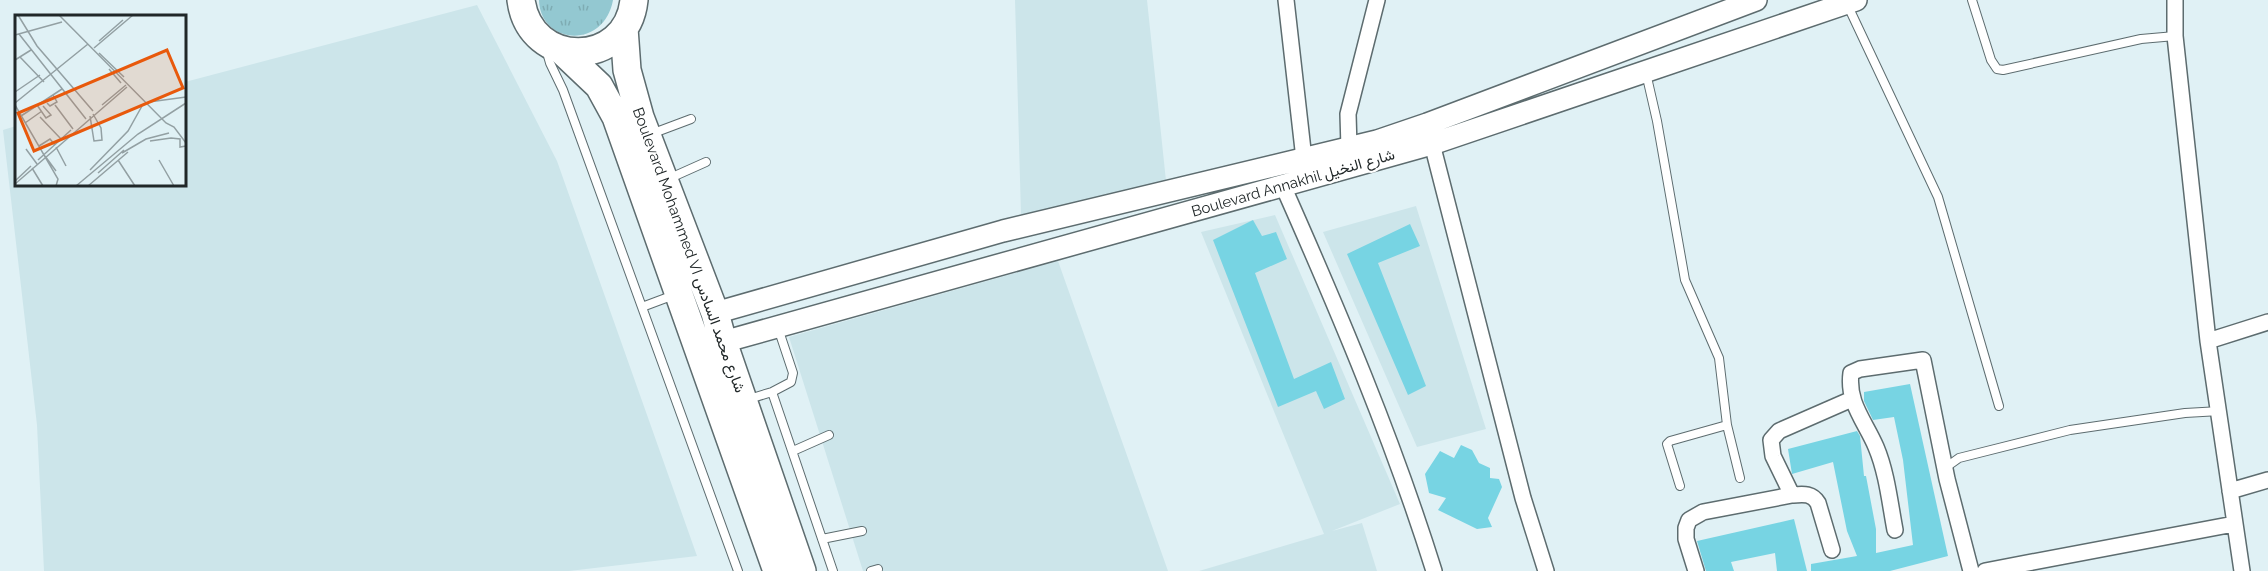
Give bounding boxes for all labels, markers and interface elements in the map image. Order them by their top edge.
inset map [15,15,186,186]
street label: Boulevard Mohammed VI شارع محمد السادس [627,105,749,396]
street label: Boulevard Annakhil شارع النخيل [1189,145,1397,223]

